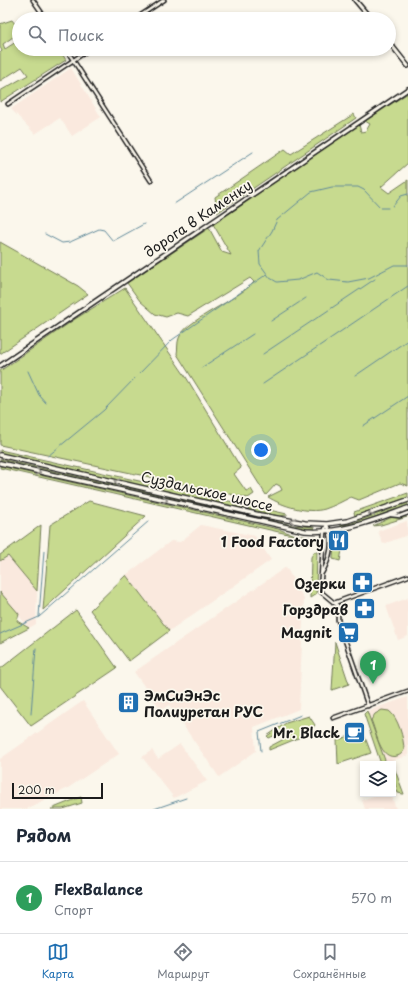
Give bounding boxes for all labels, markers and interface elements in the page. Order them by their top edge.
search box [12,12,396,56]
icon: search [26,23,48,45]
text: Поиск [58,23,104,46]
street label: дорога в Каменку [140,174,256,262]
your location [251,440,271,460]
street label: Суздальское шоссе [139,466,275,516]
one-way arrow [35,467,41,475]
one-way arrow [114,478,121,487]
one-way arrow [162,496,168,504]
one-way arrow [368,509,375,517]
one-way arrow [290,517,297,526]
restaurant icon: 1 Food Factory [326,528,352,554]
place label: 1 Food Factory [221,531,324,552]
pharmacy icon: Озерки [349,570,375,596]
place label: Озерки [294,573,346,594]
pharmacy icon: Горздрав [351,596,377,622]
place label: Горздрав [283,599,348,620]
supermarket icon: Magnit [335,619,361,645]
place label: Magnit [281,622,332,643]
pin: 1 [360,651,386,684]
place label: ЭмСиЭнЭс Полиуретан РУС [144,685,263,722]
building icon: ЭмСиЭнЭс Полиуретан РУС [115,690,141,716]
cafe icon: Mr. Black [342,719,368,745]
place label: Mr. Black [273,722,341,743]
map controls [360,761,396,797]
button: layers [360,761,396,797]
scale bar [12,781,103,800]
text: 200 m [18,781,55,798]
text: Рядом [16,822,71,848]
text: FlexBalance [54,877,143,900]
text: 1 [26,888,32,907]
text: 570 m [351,888,392,907]
text: Спорт [54,900,93,919]
tab: Карта [42,941,74,982]
tab: Маршрут [157,941,209,982]
tab: Сохранённые [293,941,366,982]

